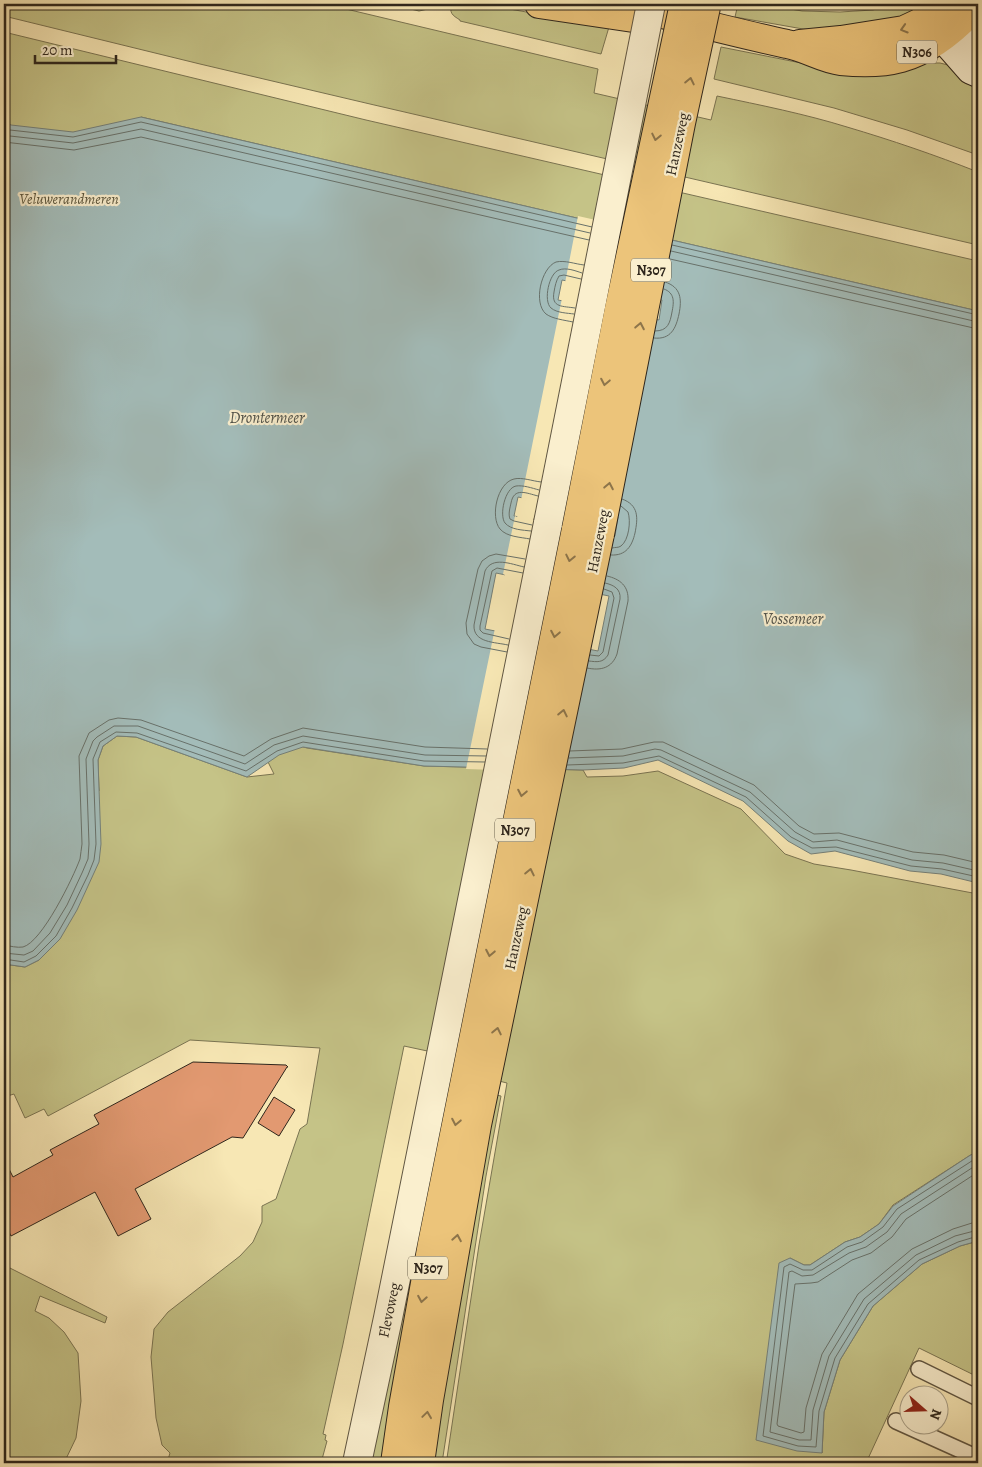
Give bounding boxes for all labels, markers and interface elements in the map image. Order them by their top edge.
one-way arrow [900,23,908,33]
scale bar [35,32,116,64]
text: 20 m [42,40,73,60]
road number: N306 [897,41,937,64]
one-way arrow [684,77,695,86]
street label: Hanzeweg [661,110,694,178]
one-way arrow [651,133,661,142]
park label: Veluwerandmeren [19,189,119,209]
road number: N307 [631,258,671,282]
one-way arrow [634,322,645,331]
one-way arrow [600,378,611,386]
water label: Drontermeer [229,407,305,429]
one-way arrow [603,481,614,490]
street label: Hanzeweg [582,507,614,574]
one-way arrow [565,553,576,562]
water label: Vossemeer [763,608,823,630]
one-way arrow [550,630,560,638]
one-way arrow [557,708,567,717]
one-way arrow [518,789,528,798]
road number: N307 [495,818,535,842]
one-way arrow [524,867,535,876]
street label: Hanzeweg [500,904,533,972]
one-way arrow [486,948,496,957]
one-way arrow [492,1026,502,1035]
one-way arrow [452,1118,462,1127]
one-way arrow [452,1233,462,1242]
road number: N307 [408,1256,448,1280]
street label: Flevoweg [373,1280,405,1340]
one-way arrow [418,1295,428,1303]
north arrow [900,1384,950,1434]
text: N [925,1406,946,1422]
one-way arrow [421,1411,431,1419]

